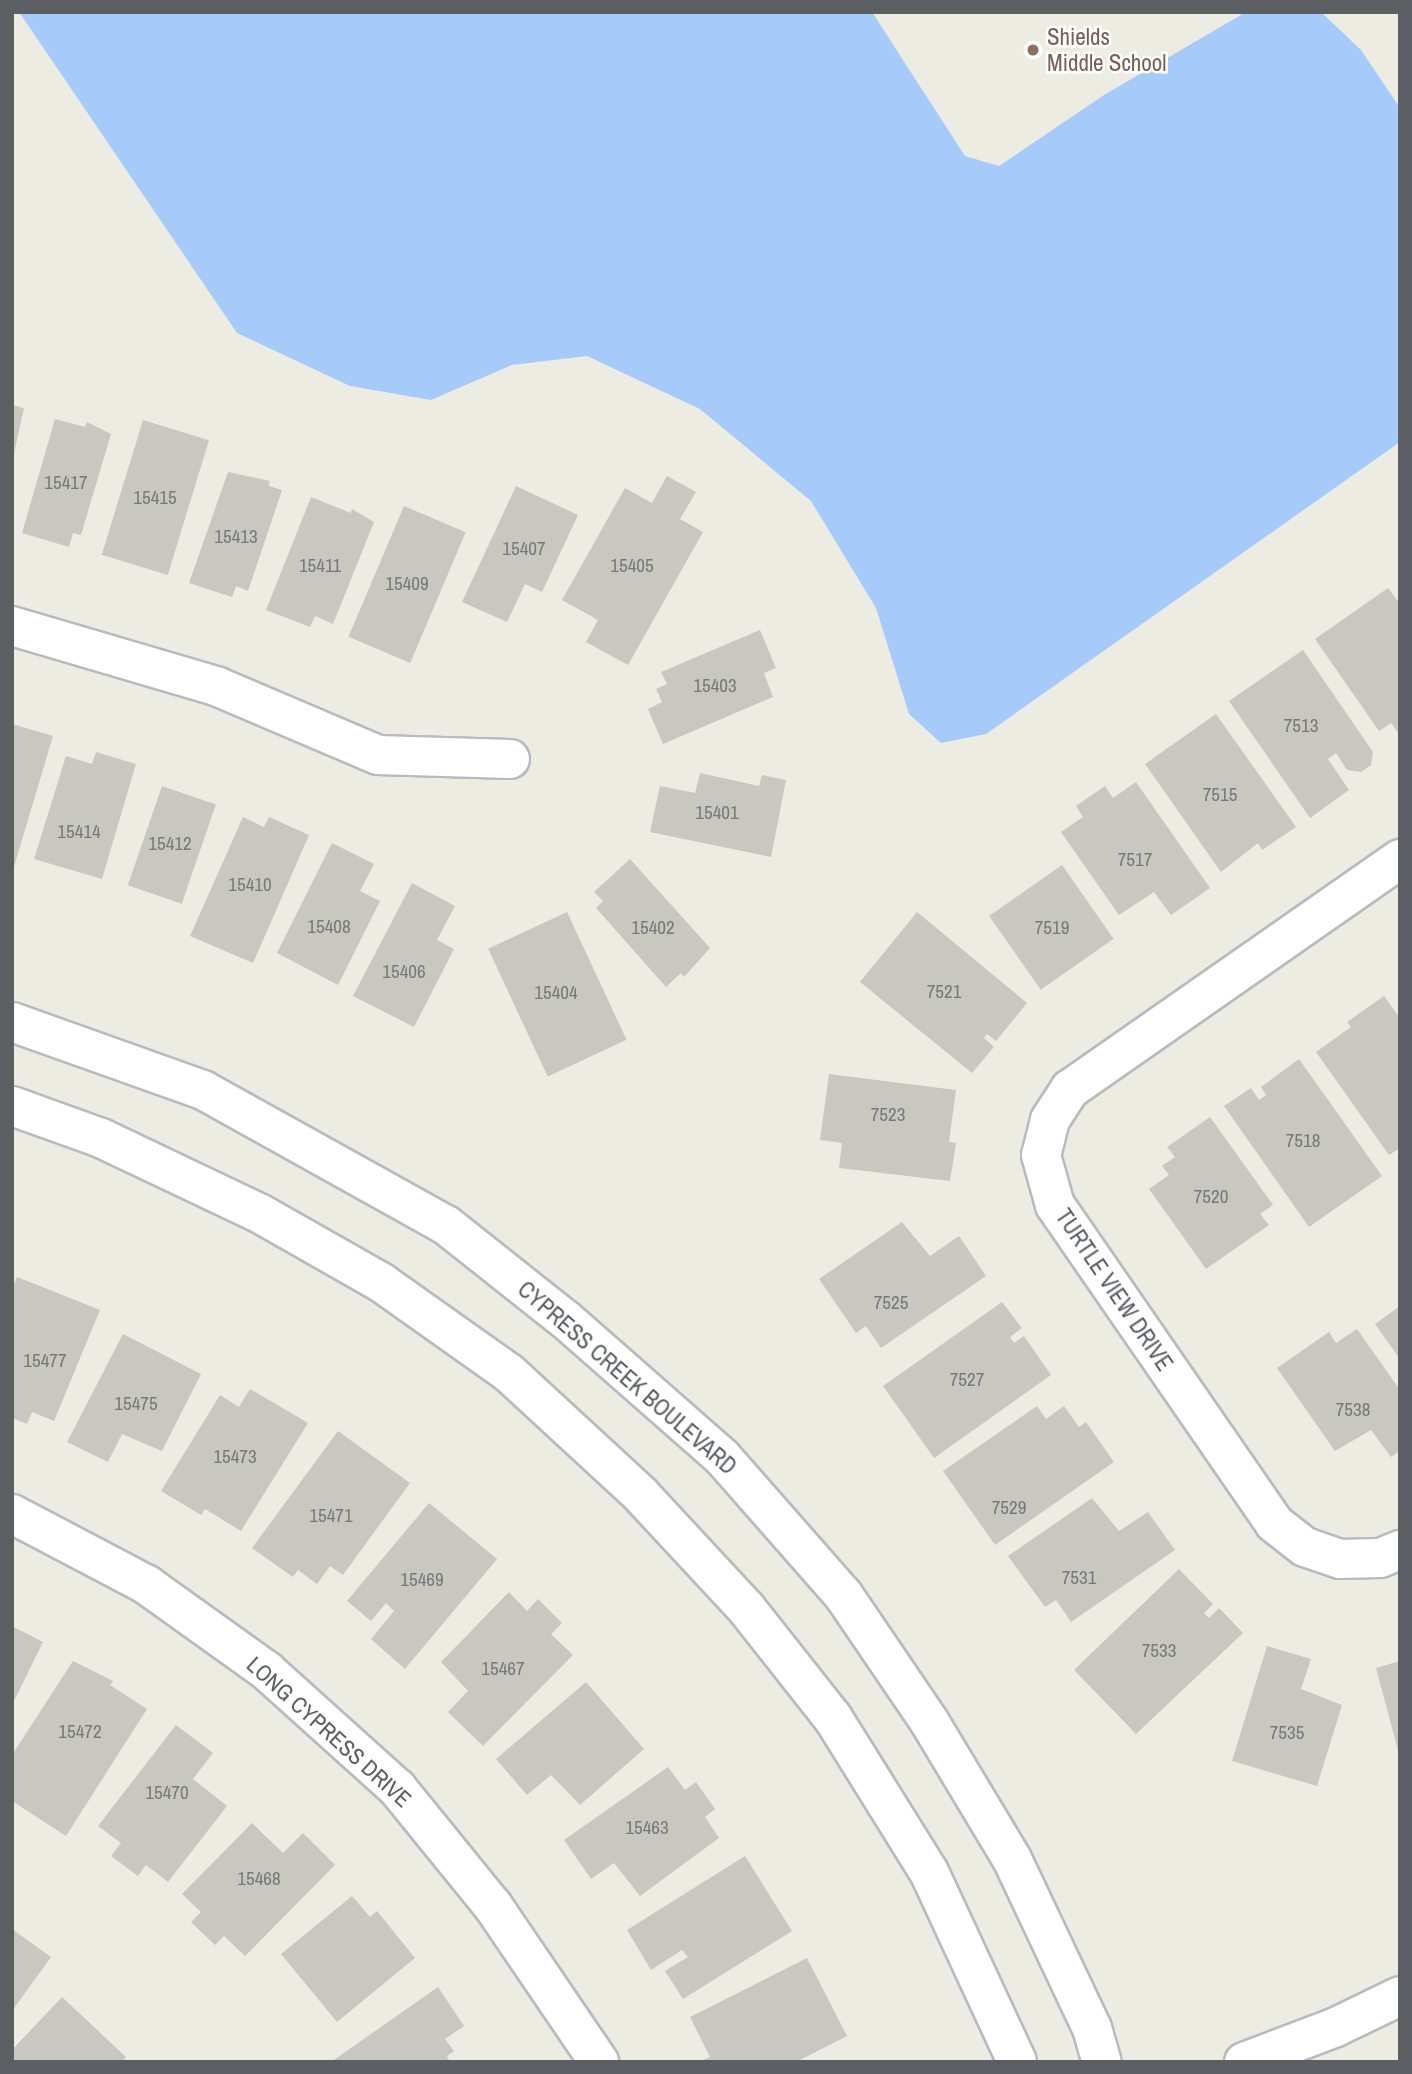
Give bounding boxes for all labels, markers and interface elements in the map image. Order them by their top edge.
place label: Shields Middle School [1047,23,1167,77]
marker: Shields Middle School [1025,42,1041,58]
house number: 15417 [44,472,88,494]
house number: 15415 [133,487,177,509]
house number: 15413 [214,526,258,548]
house number: 15407 [502,538,546,560]
house number: 15411 [299,555,341,577]
house number: 15405 [610,555,654,577]
house number: 15409 [385,573,429,595]
house number: 15403 [693,675,737,697]
house number: 7513 [1284,715,1318,737]
house number: 7515 [1203,784,1237,806]
house number: 15401 [695,802,739,824]
house number: 15414 [57,821,101,843]
house number: 15412 [148,833,192,855]
house number: 7517 [1118,849,1152,871]
house number: 15410 [228,874,272,896]
house number: 15408 [307,916,351,938]
house number: 15402 [631,917,675,939]
house number: 7519 [1035,917,1069,939]
house number: 15406 [382,961,426,983]
house number: 7521 [927,981,961,1003]
house number: 15404 [534,982,578,1004]
house number: 7523 [871,1104,905,1126]
house number: 7518 [1286,1130,1320,1152]
house number: 7520 [1194,1186,1228,1208]
street label: TURTLE VIEW DRIVE [1050,1204,1178,1376]
street label: CYPRESS CREEK BOULEVARD [512,1276,742,1480]
house number: 7525 [874,1292,908,1314]
house number: 15477 [23,1350,67,1372]
house number: 7527 [950,1369,984,1391]
house number: 15475 [114,1393,158,1415]
house number: 7538 [1336,1399,1370,1421]
house number: 15473 [213,1446,257,1468]
house number: 7529 [992,1497,1026,1519]
house number: 15471 [309,1505,353,1527]
house number: 7531 [1062,1567,1096,1589]
house number: 15469 [400,1569,444,1591]
house number: 7533 [1142,1640,1176,1662]
street label: LONG CYPRESS DRIVE [241,1651,417,1813]
house number: 15467 [481,1658,525,1680]
house number: 15472 [58,1721,102,1743]
house number: 7535 [1270,1722,1304,1744]
house number: 15470 [145,1782,189,1804]
house number: 15463 [625,1817,669,1839]
house number: 15468 [237,1868,281,1890]

